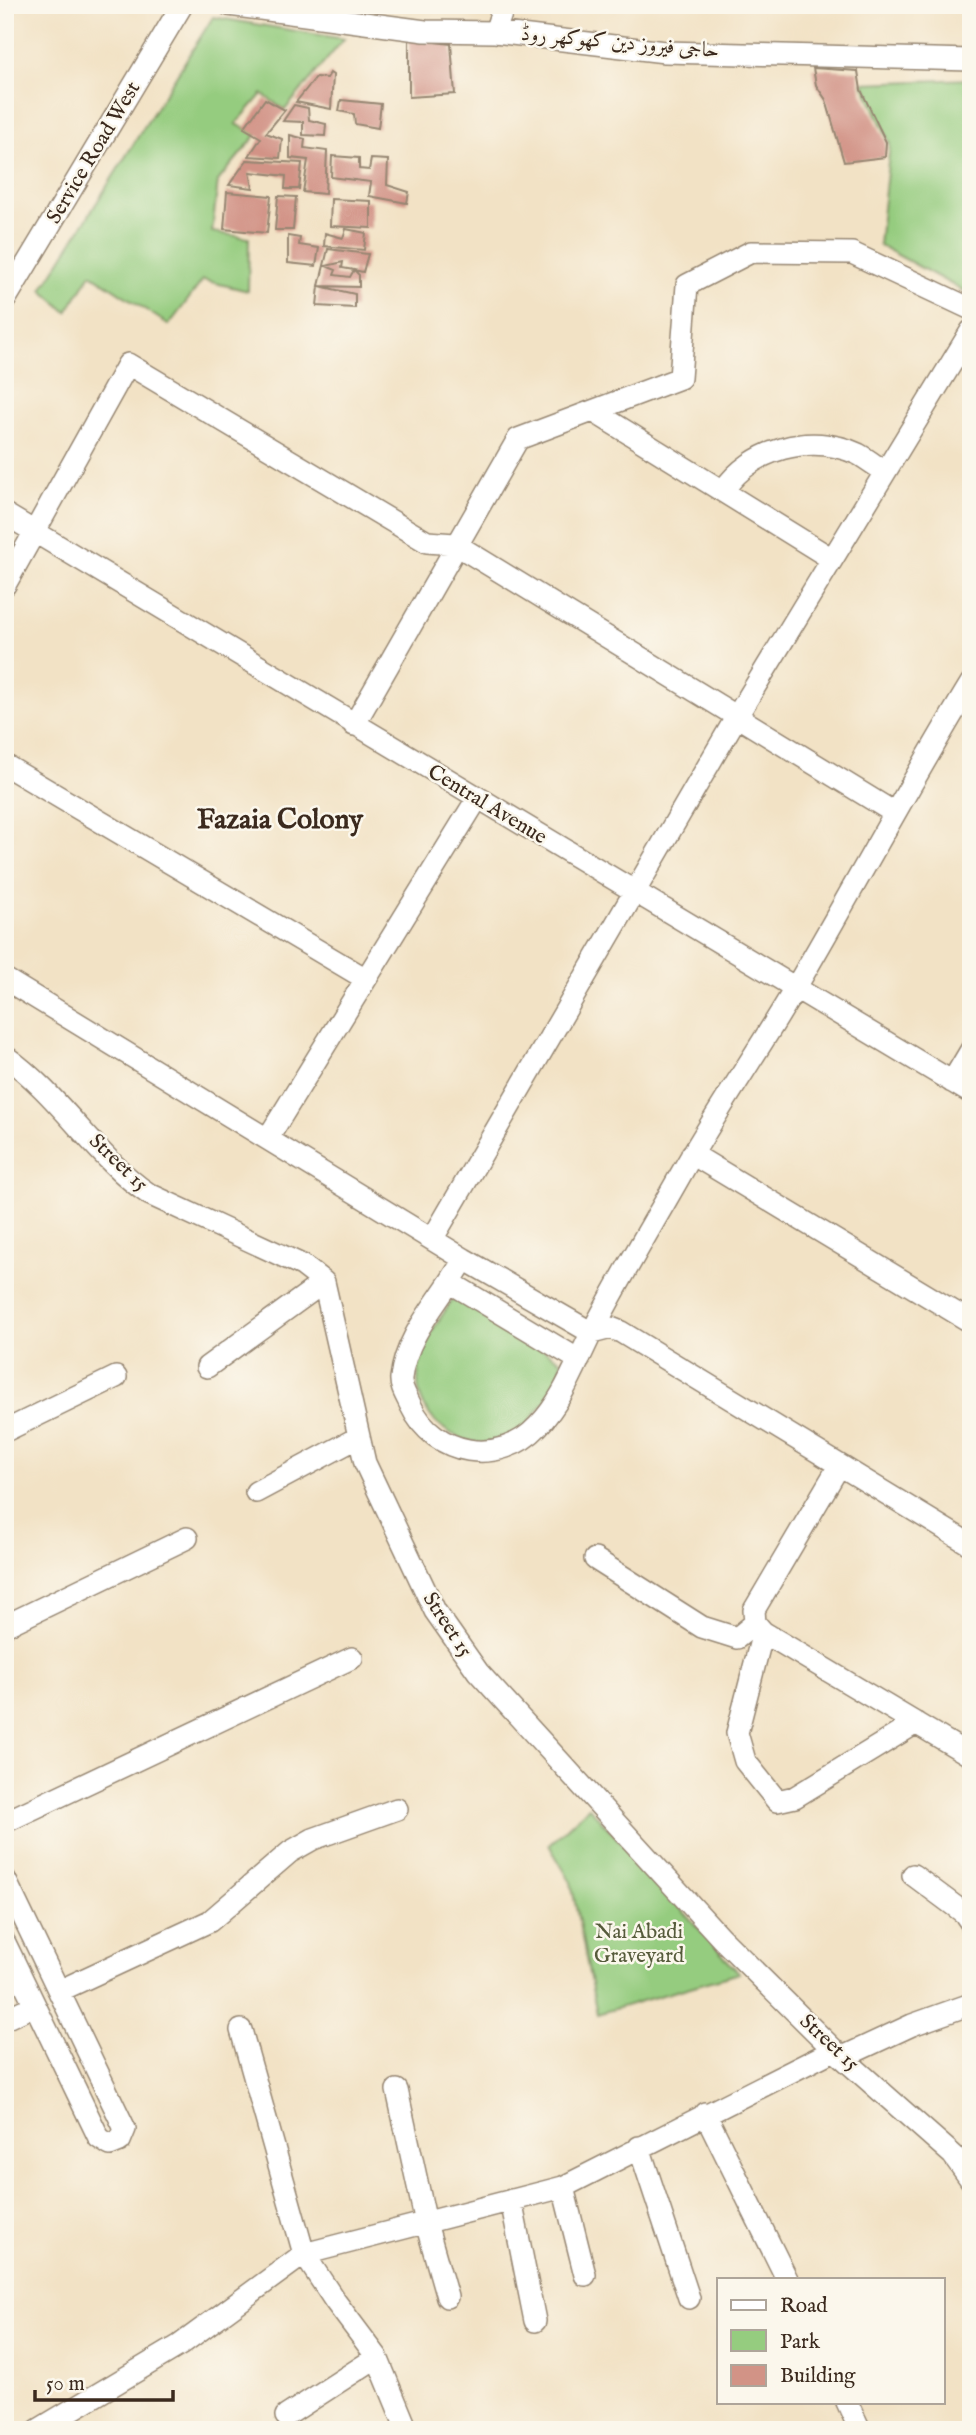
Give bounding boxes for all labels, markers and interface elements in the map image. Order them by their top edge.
street label: حاجی فیروز دین کھوکھر روڈ [520,21,720,65]
street label: Service Road West [41,77,147,229]
street label: Central Avenue [422,759,552,851]
district label: Fazaia Colony [197,803,364,838]
street label: Street 15 [83,1128,154,1198]
street label: Street 15 [416,1587,478,1663]
park label: Nai Abadi Graveyard [594,1919,685,1970]
street label: Street 15 [793,2009,865,2078]
legend [717,2278,944,2404]
text: Road [780,2293,828,2320]
text: Park [780,2329,821,2356]
scale bar [35,2358,173,2402]
text: Building [780,2363,856,2390]
text: 50 m [46,2371,85,2398]

